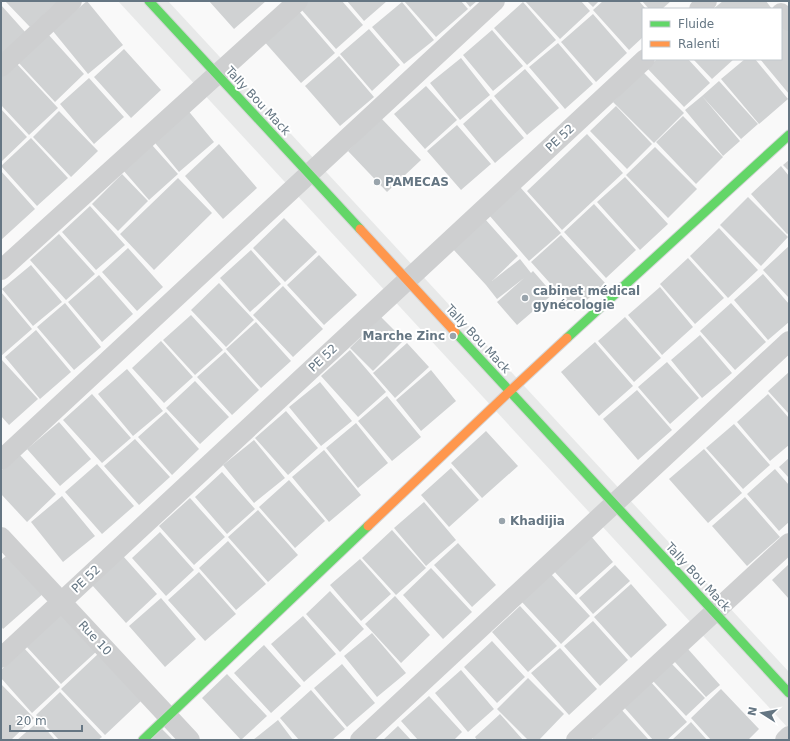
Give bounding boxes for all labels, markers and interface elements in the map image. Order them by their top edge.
legend [642,8,782,60]
text: Fluide [678,17,714,31]
text: Ralenti [678,37,720,51]
street label: Tally Bou Mack [222,63,293,138]
street label: PE 52 [543,121,577,155]
place label: PAMECAS [385,175,449,189]
marker: PAMECAS [372,177,382,187]
place label: cabinet médical gynécologie [533,284,640,312]
marker: cabinet médical gynécologie [520,293,530,303]
street label: Tally Bou Mack [442,301,513,376]
place label: Marche Zinc [363,329,445,343]
marker: Marche Zinc [448,331,458,341]
street label: PE 52 [306,341,340,375]
place label: Khadijia [510,514,565,528]
marker: Khadijia [497,516,507,526]
street label: Tally Bou Mack [662,539,733,614]
street label: PE 52 [69,562,103,596]
street label: Rue 10 [76,618,114,658]
north arrow [742,693,782,733]
text: N [745,705,760,717]
scale bar [10,707,82,733]
text: 20 m [16,714,47,728]

